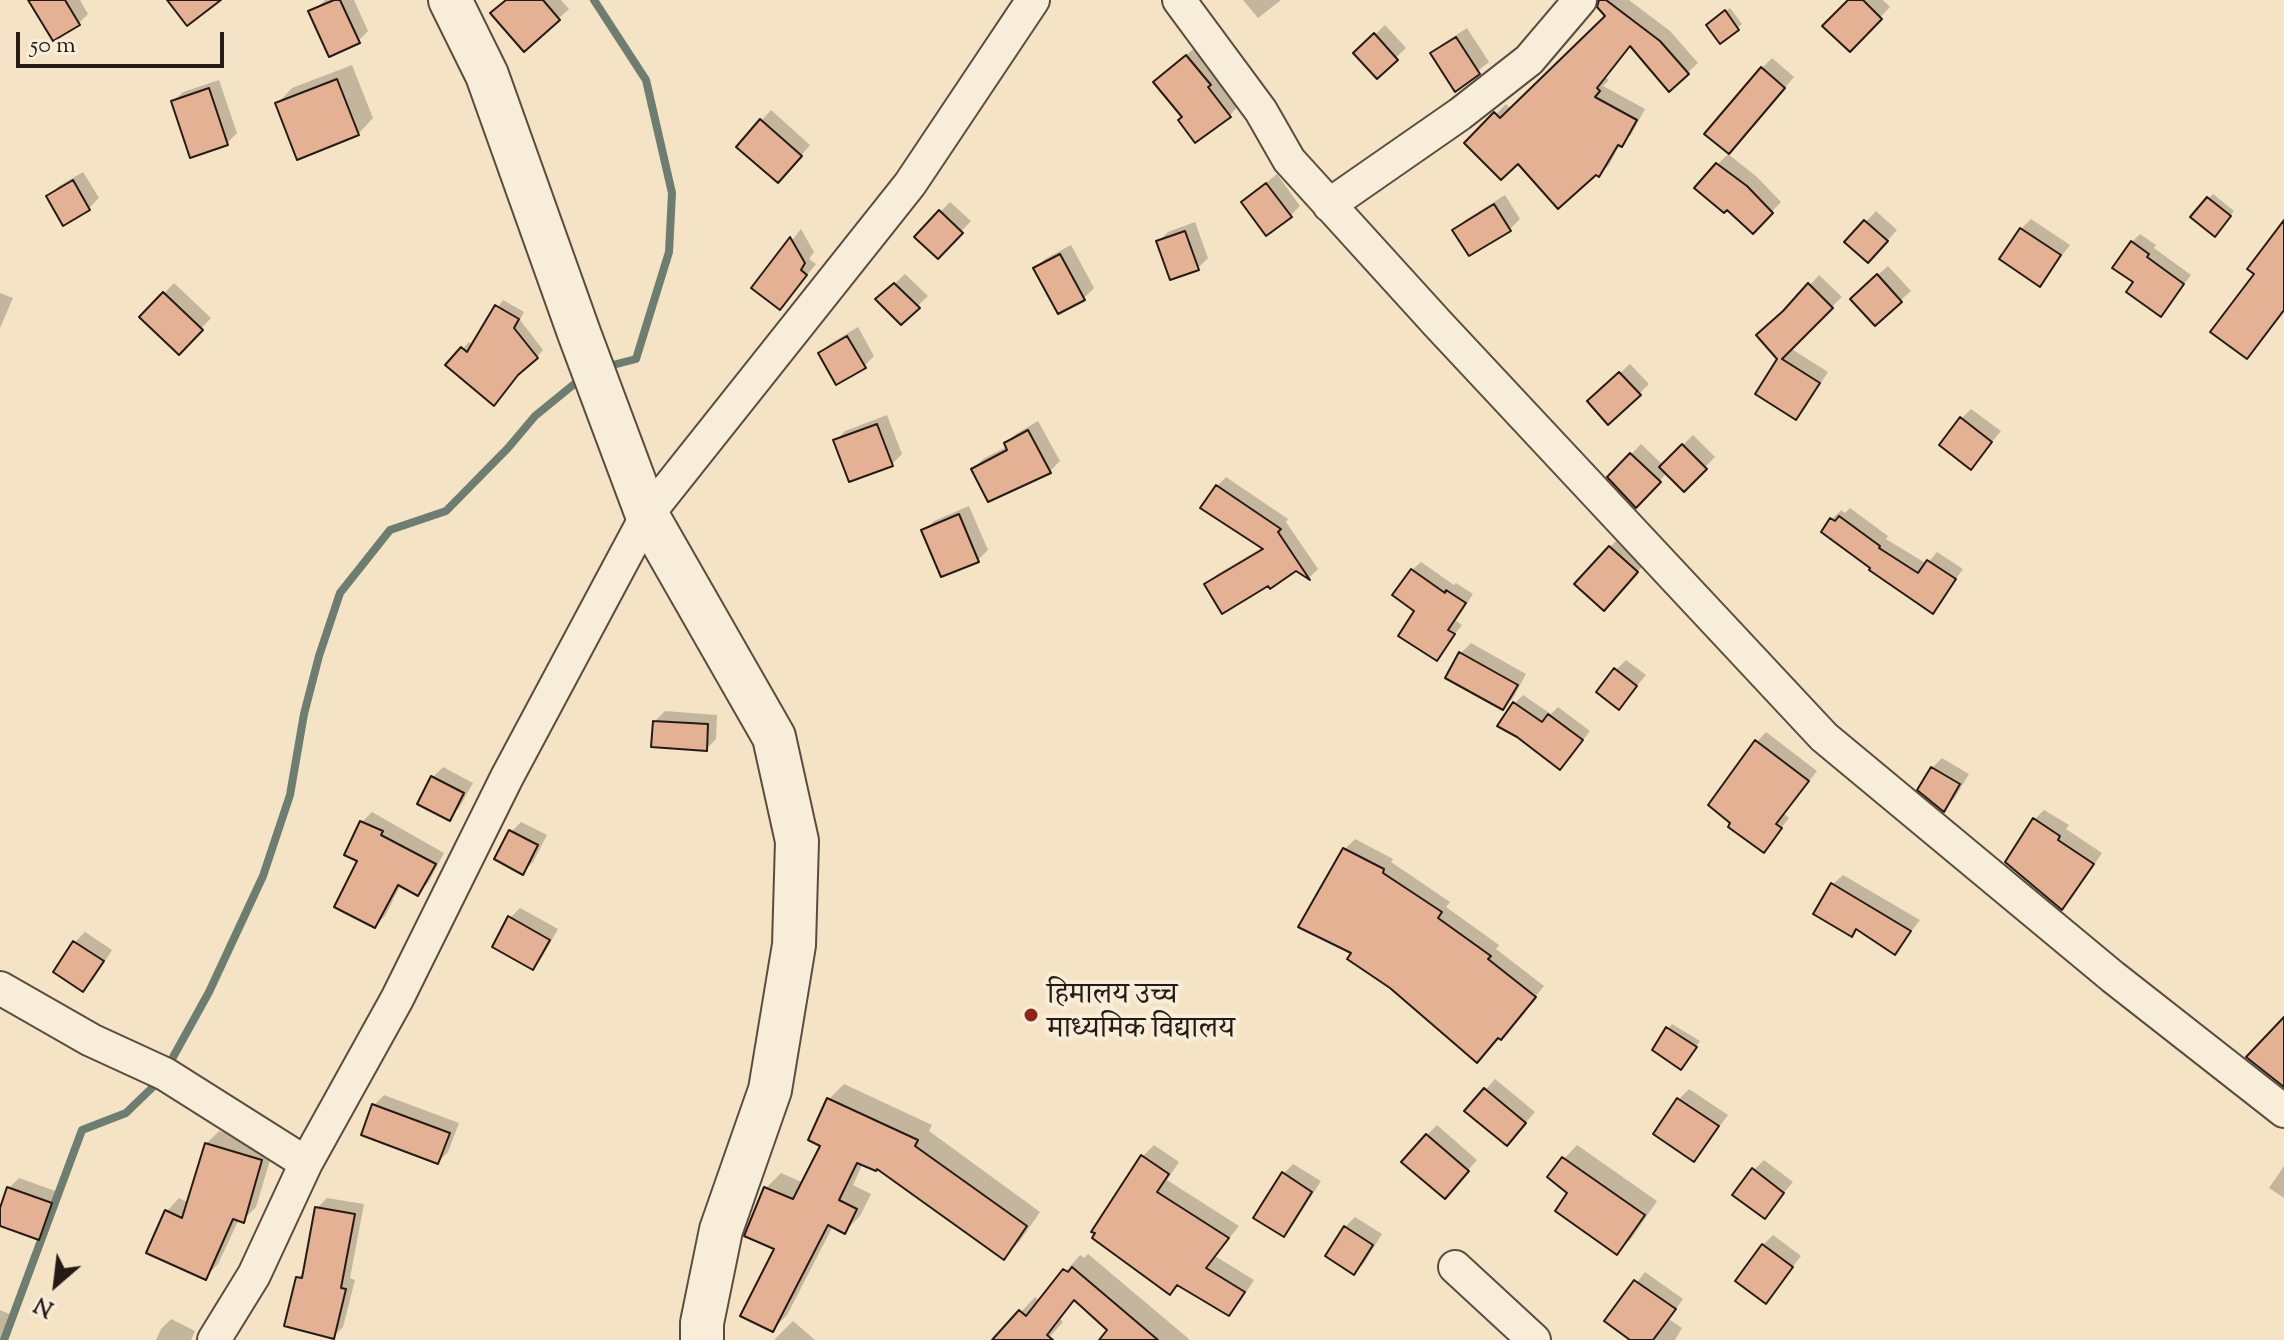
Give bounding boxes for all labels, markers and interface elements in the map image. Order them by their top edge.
scale bar [20,16,228,66]
text: 50 m [30,29,76,63]
place label: हिमालय उच्च माध्यमिक विद्यालय [1047,980,1235,1050]
marker: हिमालय उच्च माध्यमिक विद्यालय [1022,1006,1040,1024]
north arrow [16,1244,96,1324]
text: N [29,1287,60,1323]

